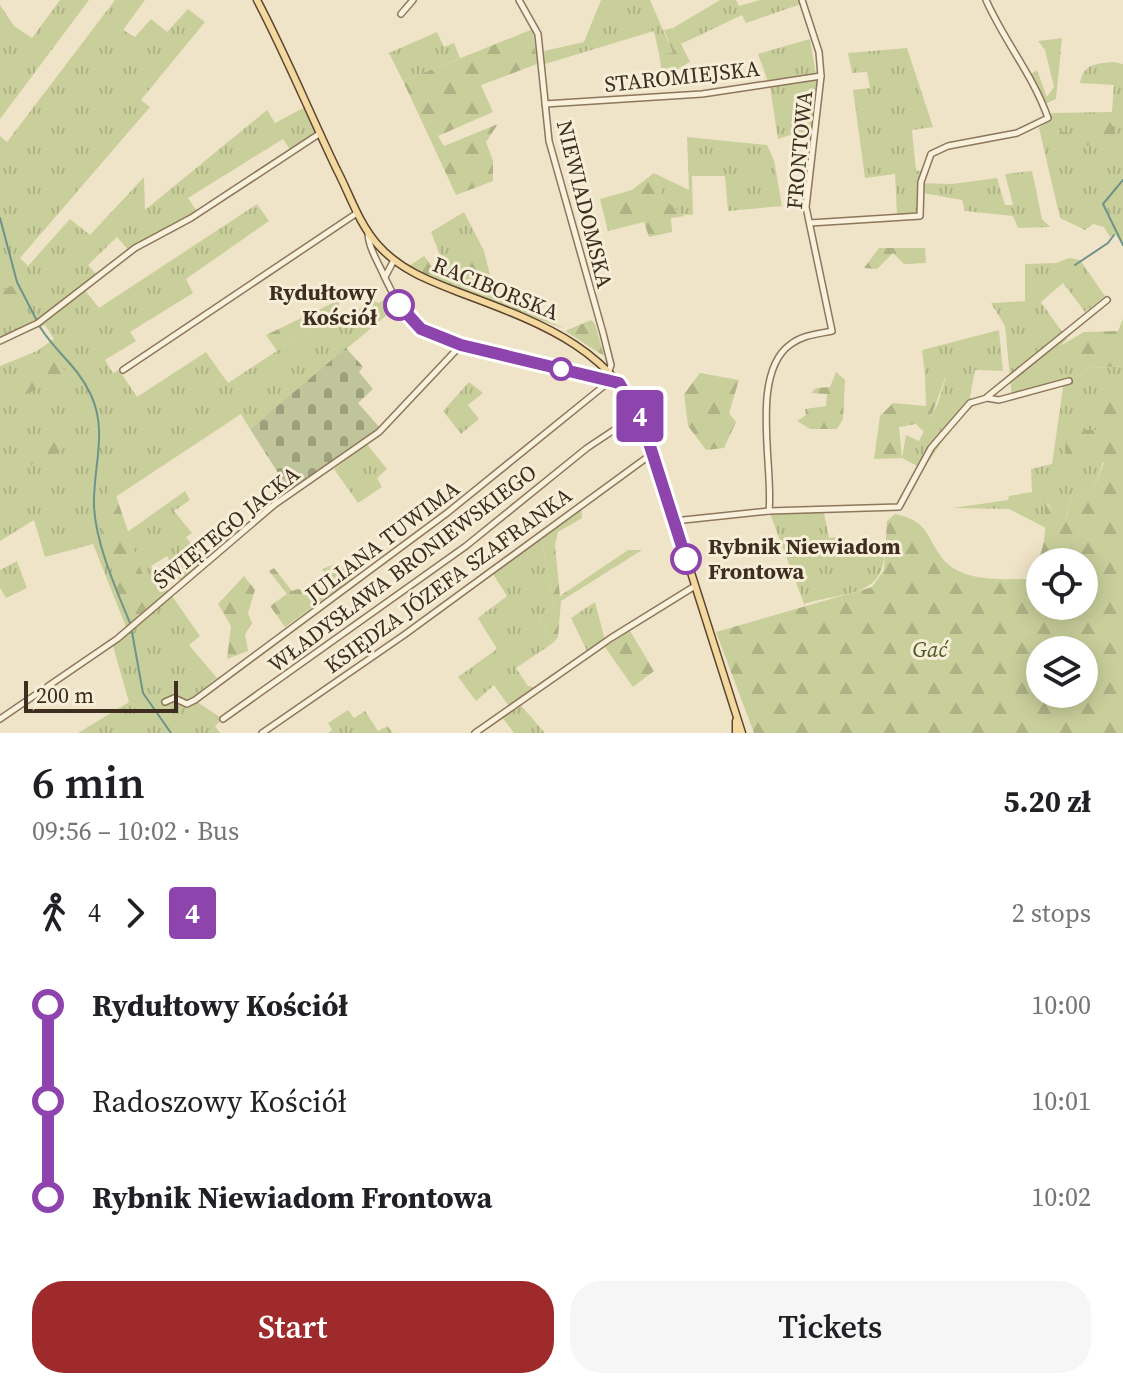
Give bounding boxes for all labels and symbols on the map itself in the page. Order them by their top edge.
street label: STAROMIEJSKA [603,53,762,99]
street label: FRONTOWA [779,89,819,211]
street label: NIEWIADOMSKA [550,117,620,292]
street label: RACIBORSKA [428,249,564,327]
place label: Rydułtowy Kościół [269,277,377,332]
marker: Rydułtowy Kościół [384,290,414,320]
unlabelled marker [550,358,572,380]
line badge: 4 [614,390,666,442]
street label: WŁADYSŁAWA BRONIEWSKIEGO [262,457,542,679]
street label: ŚWIĘTEGO JACKA [147,458,306,595]
street label: JULIANA TUWIMA [298,473,466,610]
street label: KSIĘDZA JÓZEFA SZAFRANKA [318,480,578,680]
place label: Rybnik Niewiadom Frontowa [708,531,901,586]
marker: Rybnik Niewiadom Frontowa [671,544,701,574]
park label: Gać [913,634,948,664]
scale bar [24,677,178,713]

